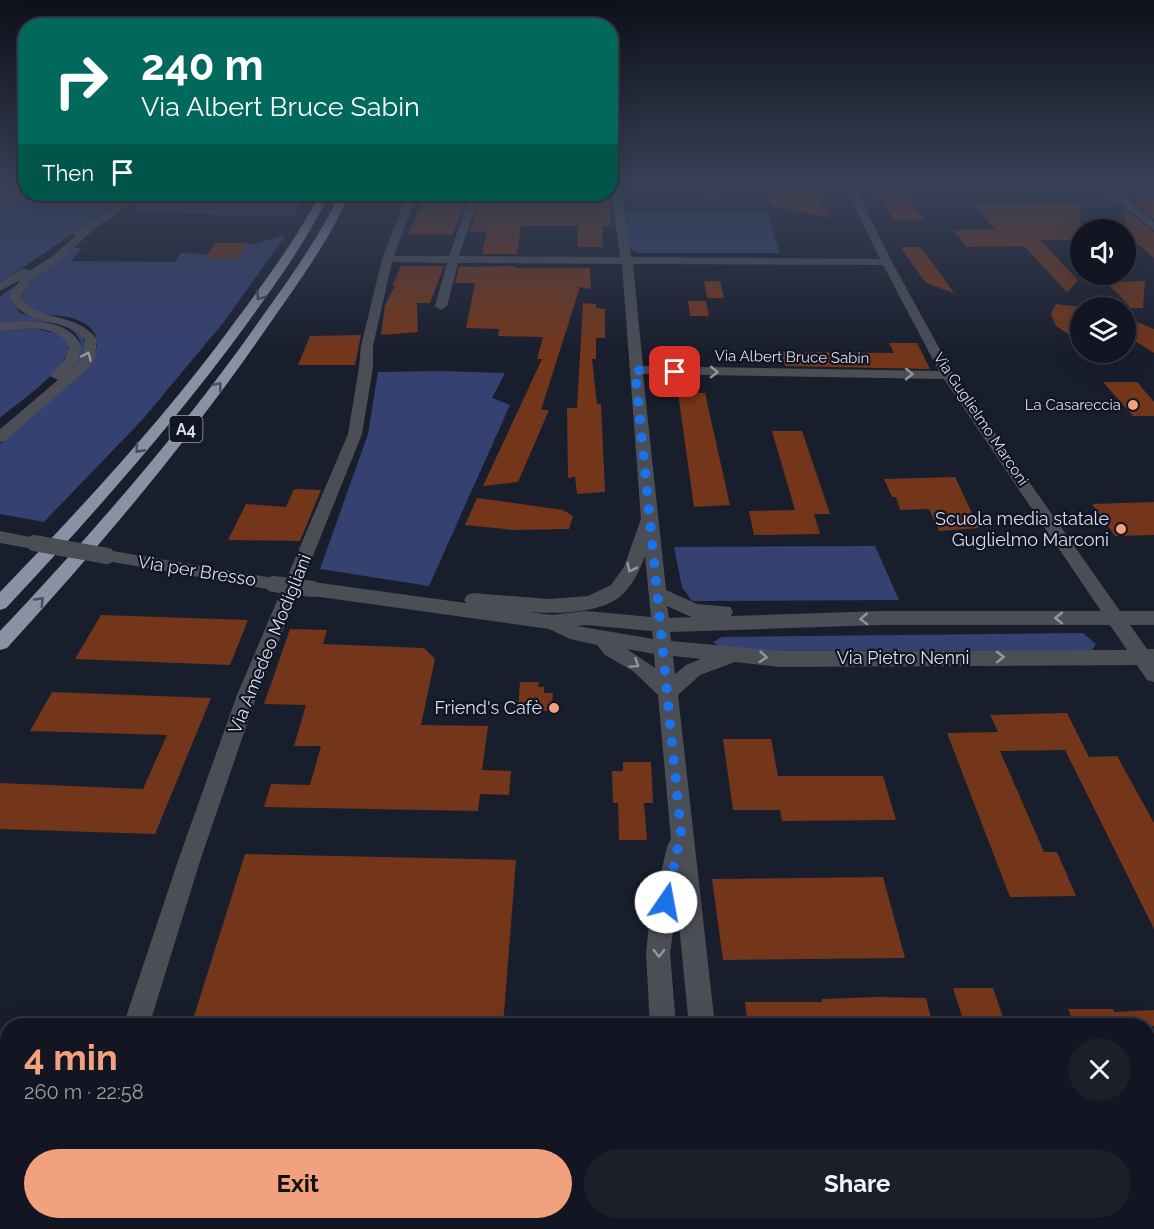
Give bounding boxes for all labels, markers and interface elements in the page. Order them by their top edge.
text: 240 m [141,41,264,90]
icon: right [42,42,120,120]
text: Via Albert Bruce Sabin [141,91,420,122]
icon: arrive [106,156,139,189]
text: Then [42,160,94,186]
map controls [1070,219,1136,363]
button: sound [1070,219,1136,285]
one-way arrow [256,290,267,301]
button: layers [1070,297,1136,363]
pin [649,346,700,397]
street label: Via Albert Bruce Sabin [714,347,870,367]
street label: Via Guglielmo Marconi [930,349,1032,489]
one-way arrow [80,351,92,362]
icon: arrive [658,355,691,388]
one-way arrow [710,366,719,378]
one-way arrow [905,368,914,381]
one-way arrow [211,382,222,393]
place label: La Casareccia [1025,396,1121,414]
marker: La Casareccia [1126,398,1140,412]
road number: A4 [170,416,202,442]
one-way arrow [135,442,146,453]
place label: Scuola media statale Guglielmo Marconi [935,508,1109,550]
marker: Scuola media statale Guglielmo Marconi [1114,522,1128,536]
street label: Via per Bresso [136,551,258,590]
street label: Via Amedeo Modigliani [224,551,315,737]
one-way arrow [627,562,638,572]
one-way arrow [33,597,44,607]
one-way arrow [859,612,868,625]
one-way arrow [1054,612,1063,624]
street label: Via Pietro Nenni [837,647,969,668]
one-way arrow [758,650,767,663]
one-way arrow [995,651,1004,663]
one-way arrow [629,657,639,669]
place label: Friend's Cafè [435,697,542,718]
marker: Friend's Cafè [547,701,561,715]
position arrow [634,870,698,934]
one-way arrow [653,948,665,957]
text: 4 min [24,1036,118,1078]
button: close [1068,1038,1131,1101]
text: 260 m · 22:58 [24,1080,144,1104]
button: Exit [24,1149,572,1218]
button: Share [584,1149,1131,1218]

